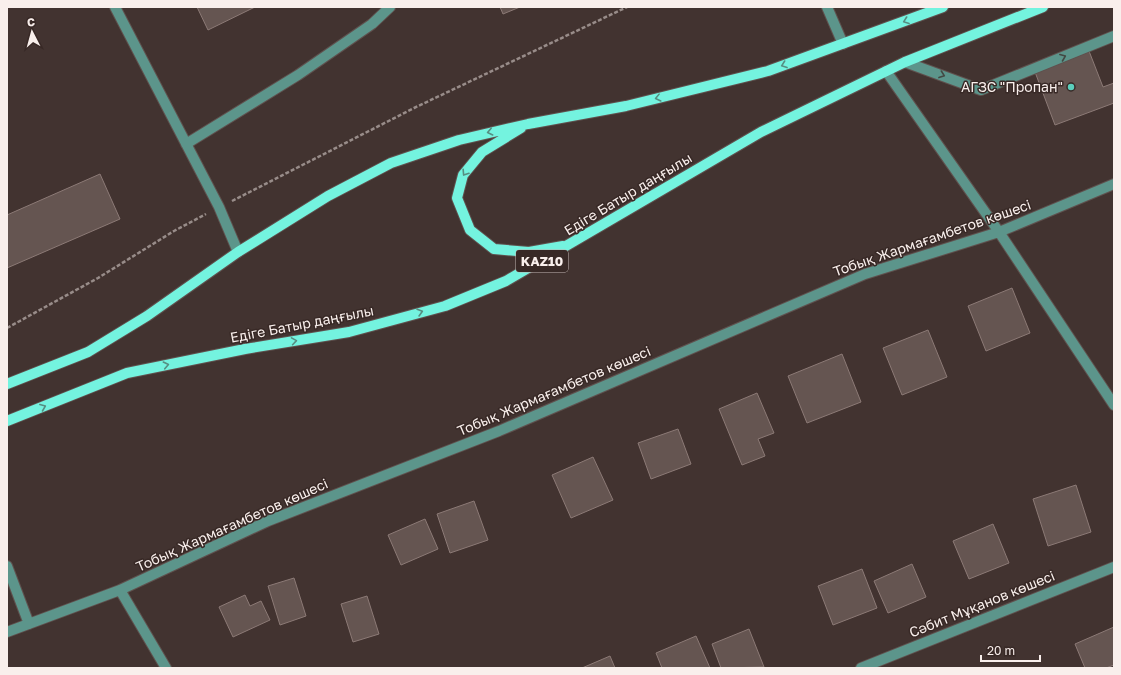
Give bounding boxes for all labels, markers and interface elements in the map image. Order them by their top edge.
north arrow [12,12,52,52]
text: С [26,15,36,28]
one-way arrow [903,16,910,24]
one-way arrow [1059,53,1066,61]
one-way arrow [781,61,788,69]
one-way arrow [938,71,945,79]
place label: АГЗС "Пропан" [961,78,1063,95]
marker: АГЗС "Пропан" [1066,82,1076,92]
one-way arrow [655,93,661,101]
one-way arrow [487,128,493,136]
street label: Едіге Батыр даңғылы [561,149,695,238]
one-way arrow [463,169,470,176]
street label: Тобық Жармағамбетов көшесі [831,196,1033,279]
road number: KAZ10 [516,250,568,272]
street label: Едіге Батыр даңғылы [229,301,375,346]
one-way arrow [417,309,424,317]
one-way arrow [291,337,297,346]
street label: Тобық Жармағамбетов көшесі [455,342,653,439]
one-way arrow [163,362,169,370]
one-way arrow [40,403,47,411]
street label: Тобық Жармағамбетов көшесі [133,474,330,575]
street label: Сәбит Мұқанов көшесі [906,566,1058,642]
scale bar [981,637,1040,663]
text: 20 m [987,643,1015,658]

